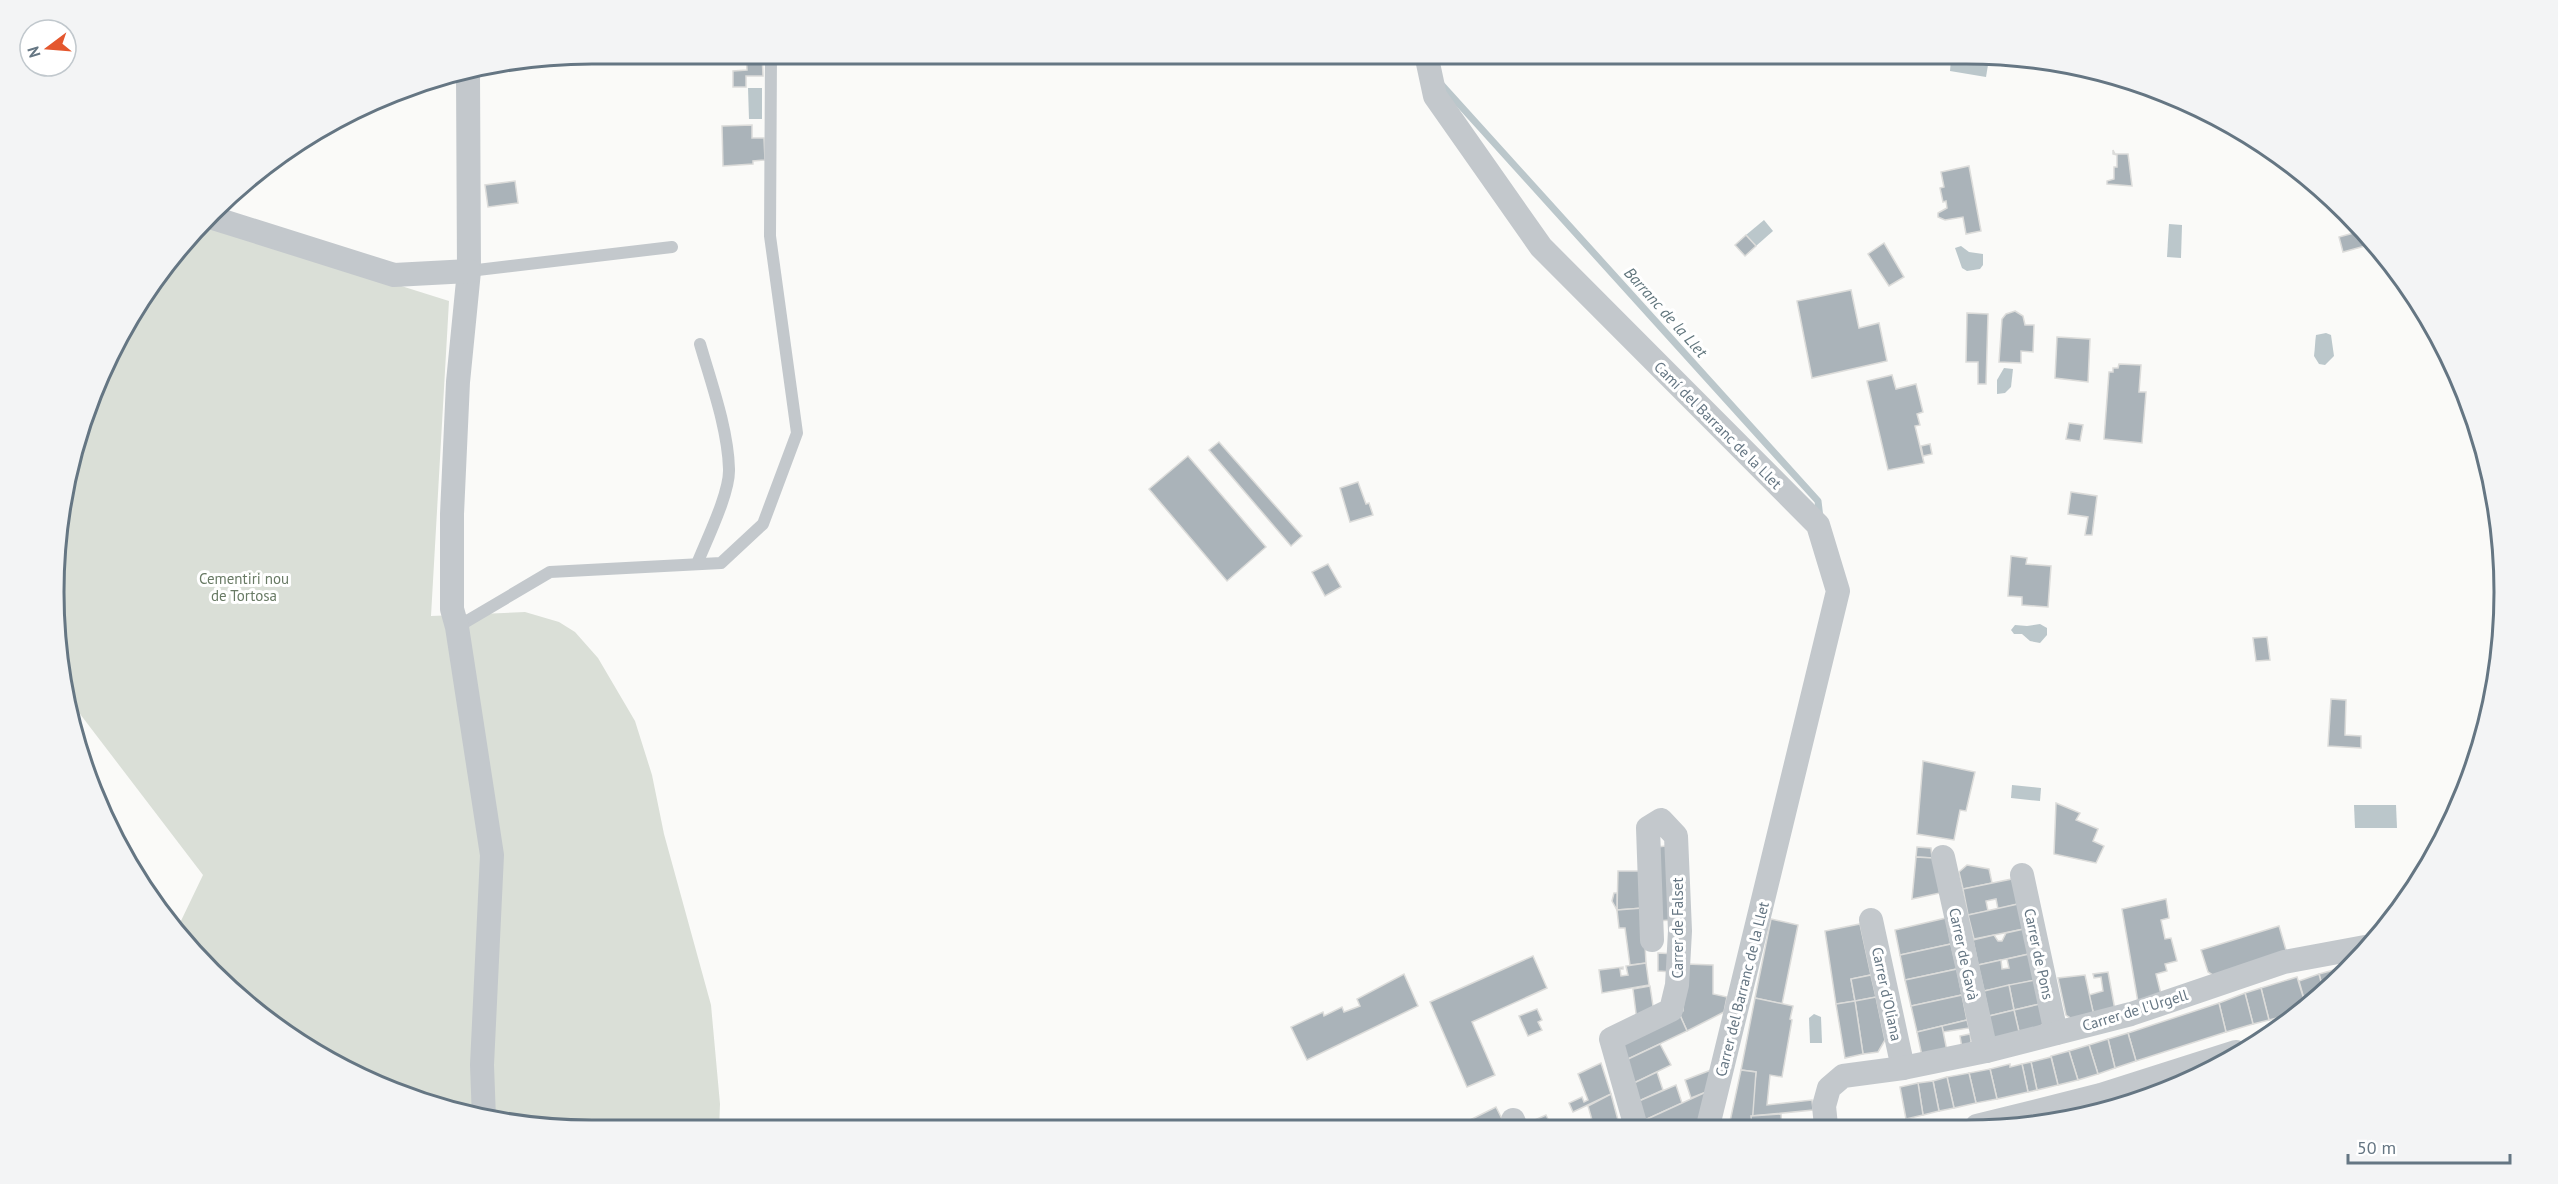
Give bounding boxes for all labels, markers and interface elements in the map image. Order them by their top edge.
north arrow [18,18,78,78]
text: N [23,44,45,60]
water label: Barranc de la Llet [1620,263,1712,362]
street label: Camí del Barranc de la Llet [1650,357,1786,493]
park label: Cementiri nou de Tortosa [199,569,289,605]
street label: Carrer de Falset [1668,878,1687,978]
street label: Carrer del Barranc de la Llet [1711,900,1773,1078]
street label: Carrer de Gavà [1945,906,1983,1002]
street label: Carrer de Pons [2020,907,2058,1001]
street label: Carrer d'Oliana [1868,945,1906,1043]
street label: Carrer de l'Urgell [2080,985,2191,1035]
scale bar [2348,1127,2510,1165]
text: 50 m [2357,1136,2396,1159]

